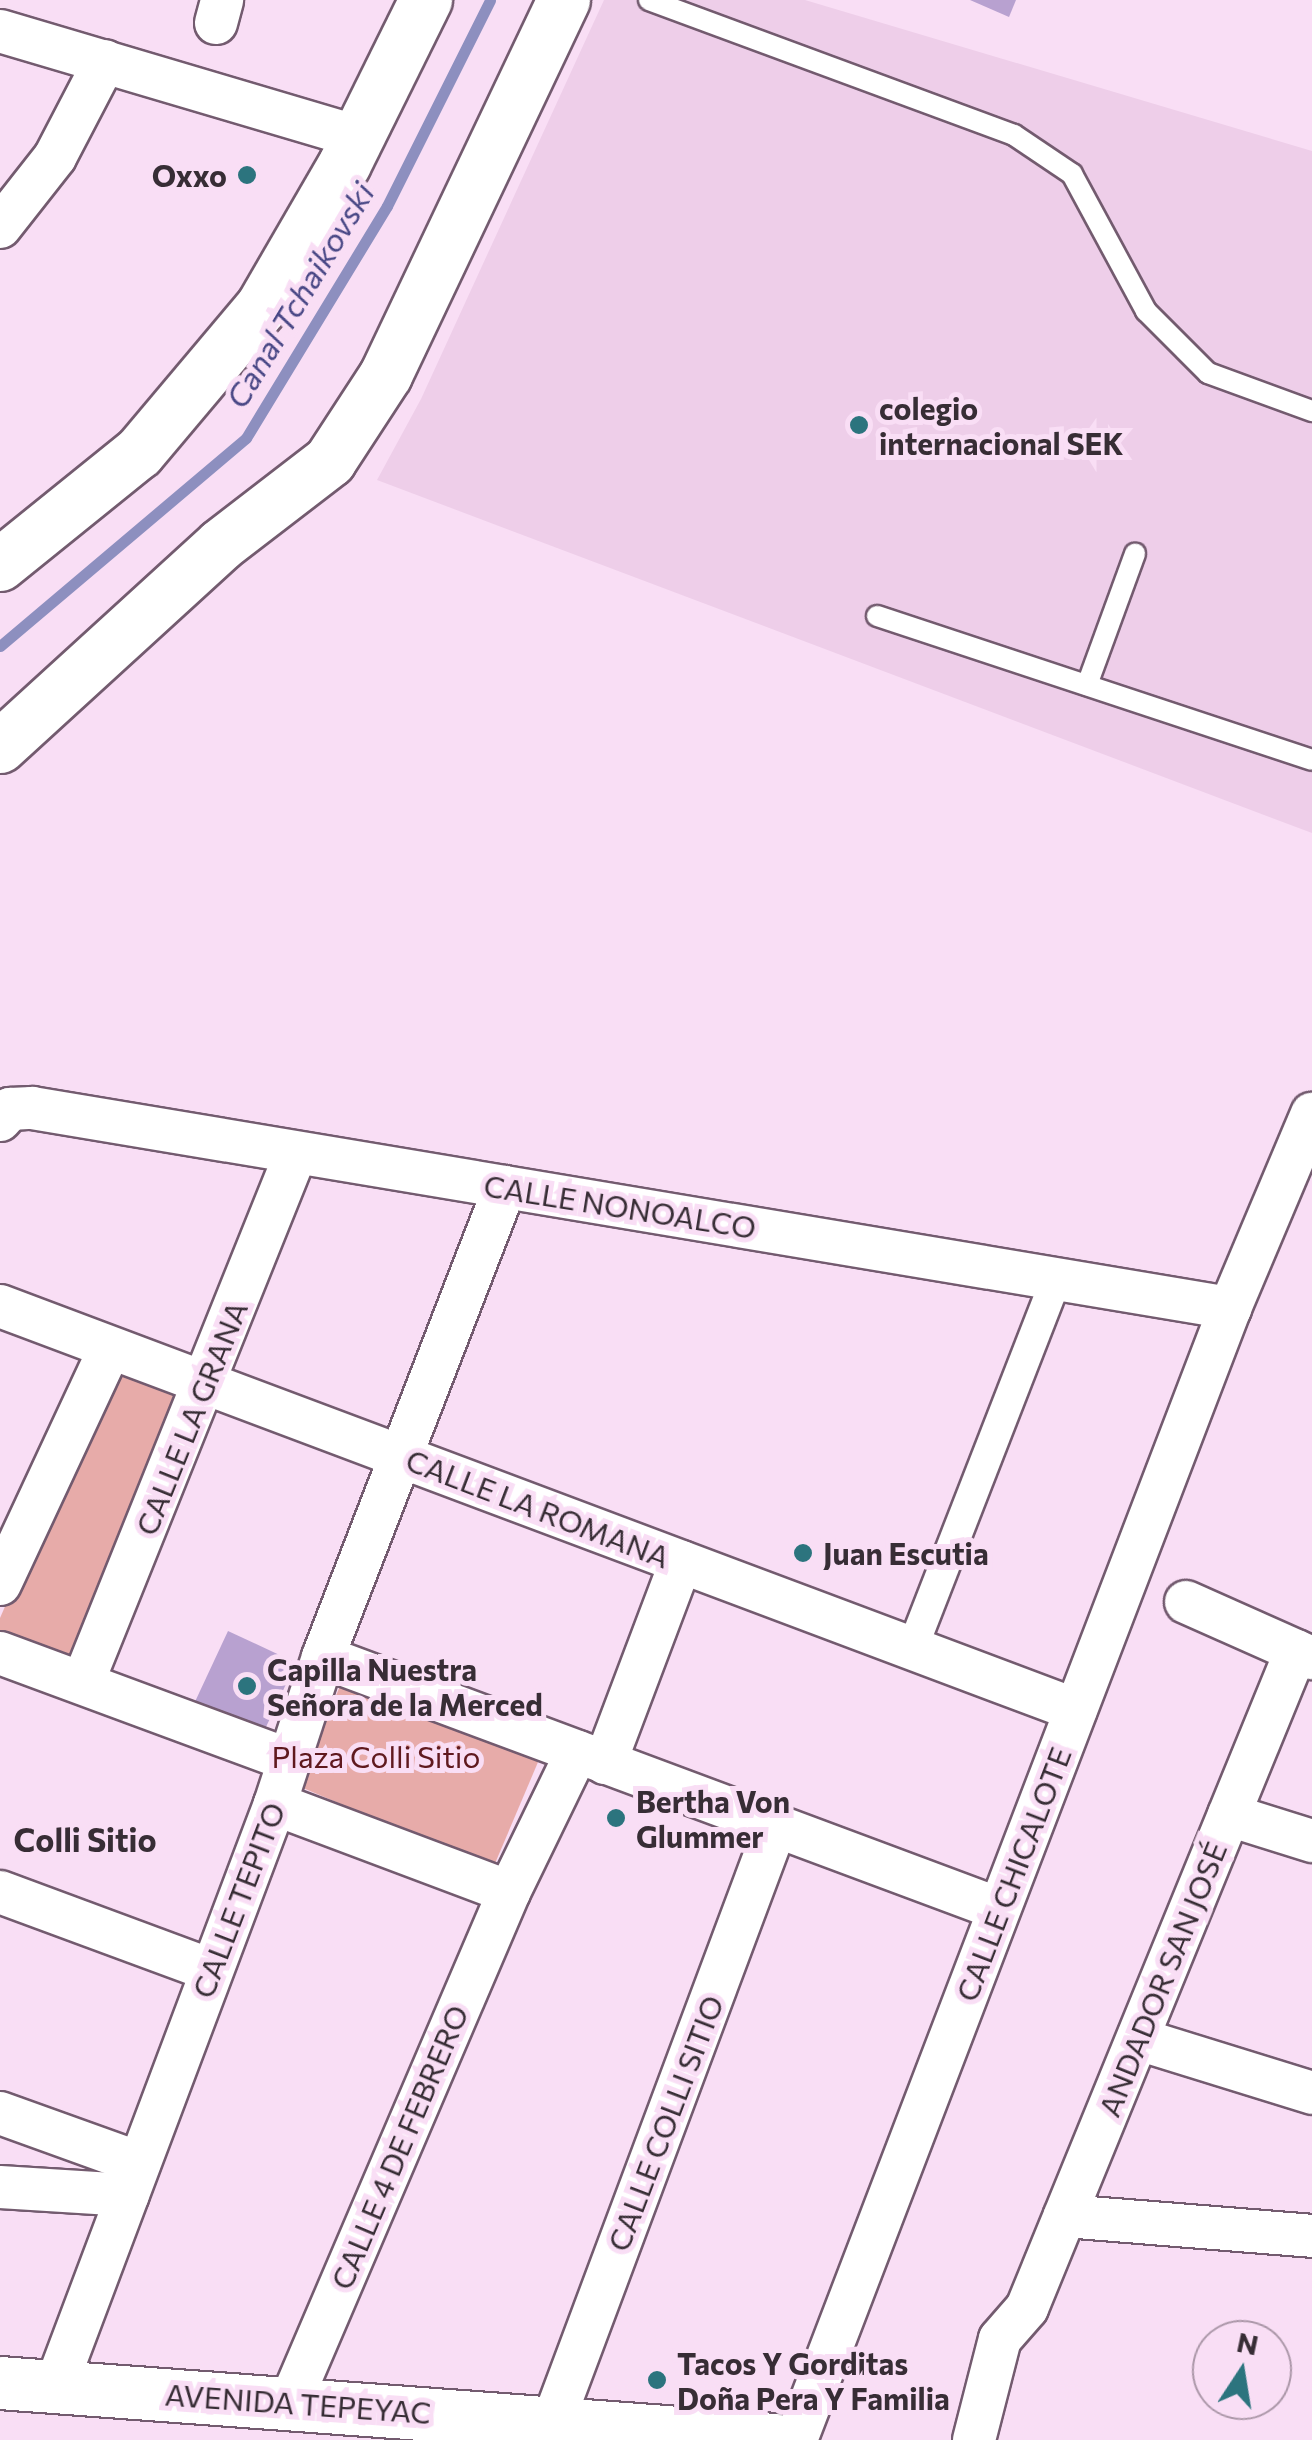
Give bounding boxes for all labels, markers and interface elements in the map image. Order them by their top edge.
place label: Oxxo [152,157,227,193]
marker: Oxxo [236,164,258,186]
water label: Canal Tchaikovski [217,175,381,415]
place label: colegio internacional SEK [879,390,1123,460]
marker: colegio internacional SEK [848,414,870,436]
street label: CALLE NONOALCO [481,1167,759,1245]
street label: CALLE LA GRANA [128,1296,254,1540]
street label: CALLE LA ROMANA [401,1441,675,1575]
place label: Juan Escutia [823,1535,989,1571]
marker: Juan Escutia [792,1542,814,1564]
place label: Capilla Nuestra Señora de la Merced [267,1651,543,1722]
marker: Capilla Nuestra Señora de la Merced [236,1675,258,1697]
park label: Plaza Colli Sitio [272,1738,480,1774]
street label: CALLE CHICALOTE [948,1742,1078,2006]
place label: Bertha Von Glummer [636,1783,790,1854]
street label: CALLE TEPITO [184,1797,292,2003]
marker: Bertha Von Glummer [605,1807,627,1829]
district label: Colli Sitio [13,1820,157,1858]
street label: ANDADOR SAN JOSÉ [1090,1836,1234,2122]
street label: CALLE COLLI SITIO [600,1990,730,2256]
street label: CALLE 4 DE FEBRERO [323,2000,475,2294]
north arrow [1192,2320,1292,2420]
text: N [1234,2324,1262,2361]
place label: Tacos Y Gorditas Doña Pera Y Familia [677,2345,950,2416]
marker: Tacos Y Gorditas Doña Pera Y Familia [646,2369,668,2391]
street label: AVENIDA TEPEYAC [164,2376,432,2430]

